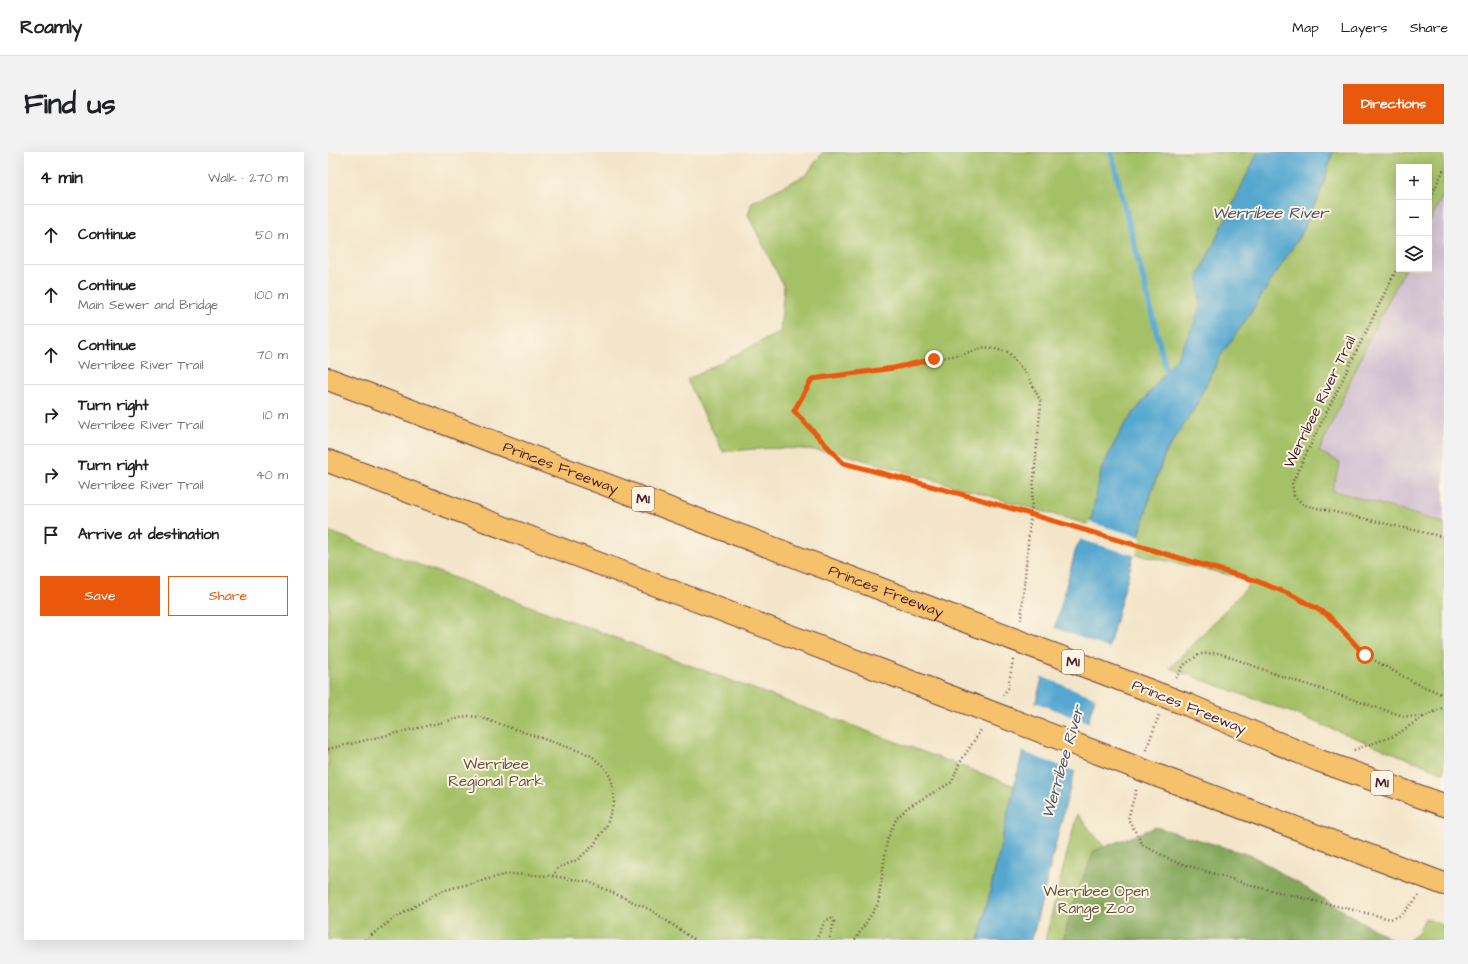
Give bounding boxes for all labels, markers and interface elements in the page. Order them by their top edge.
text: Roamly [20,14,82,41]
text: Map [1292,18,1319,38]
text: Layers [1341,18,1388,38]
text: Share [1410,18,1448,38]
button: Directions [1343,84,1444,124]
text: Find us [24,85,115,124]
map controls [1396,164,1432,272]
button: + [1396,164,1432,200]
text: 4 min [40,166,83,190]
text: Walk · 270 m [208,169,288,187]
button: − [1396,200,1432,236]
water label: Werribee River [1212,202,1330,224]
icon: ahead [40,224,62,246]
text: Continue [78,224,136,245]
text: 50 m [255,226,288,244]
button: layers [1396,236,1432,272]
text: Continue [78,275,136,296]
icon: ahead [40,284,62,306]
text: 100 m [255,286,288,304]
text: Main Sewer and Bridge [78,296,218,314]
street label: Werribee River Trail [1279,332,1361,472]
text: Continue [78,335,136,356]
icon: ahead [40,344,62,366]
text: 70 m [256,346,288,364]
route end [925,350,943,368]
text: Werribee River Trail [78,356,203,374]
text: Turn right [78,395,149,416]
icon: right [40,404,62,426]
text: 10 m [263,406,288,424]
text: Werribee River Trail [78,416,203,434]
street label: Princes Freeway [500,436,621,500]
text: Turn right [78,455,149,476]
icon: right [40,464,62,486]
text: 40 m [256,466,288,484]
text: Werribee River Trail [78,476,203,494]
road number: M1 [632,487,654,511]
icon: arrive [40,524,62,546]
text: Arrive at destination [78,524,219,545]
street label: Princes Freeway [825,560,947,623]
button: Save [40,576,160,616]
button: Share [168,576,288,616]
route start [1356,646,1374,664]
road number: M1 [1062,650,1084,674]
street label: Princes Freeway [1128,674,1249,740]
water label: Werribee River [1036,701,1090,821]
park label: Werribee Regional Park [448,754,544,793]
road number: M1 [1371,771,1393,795]
park label: Werribee Open Range Zoo [1043,881,1149,920]

